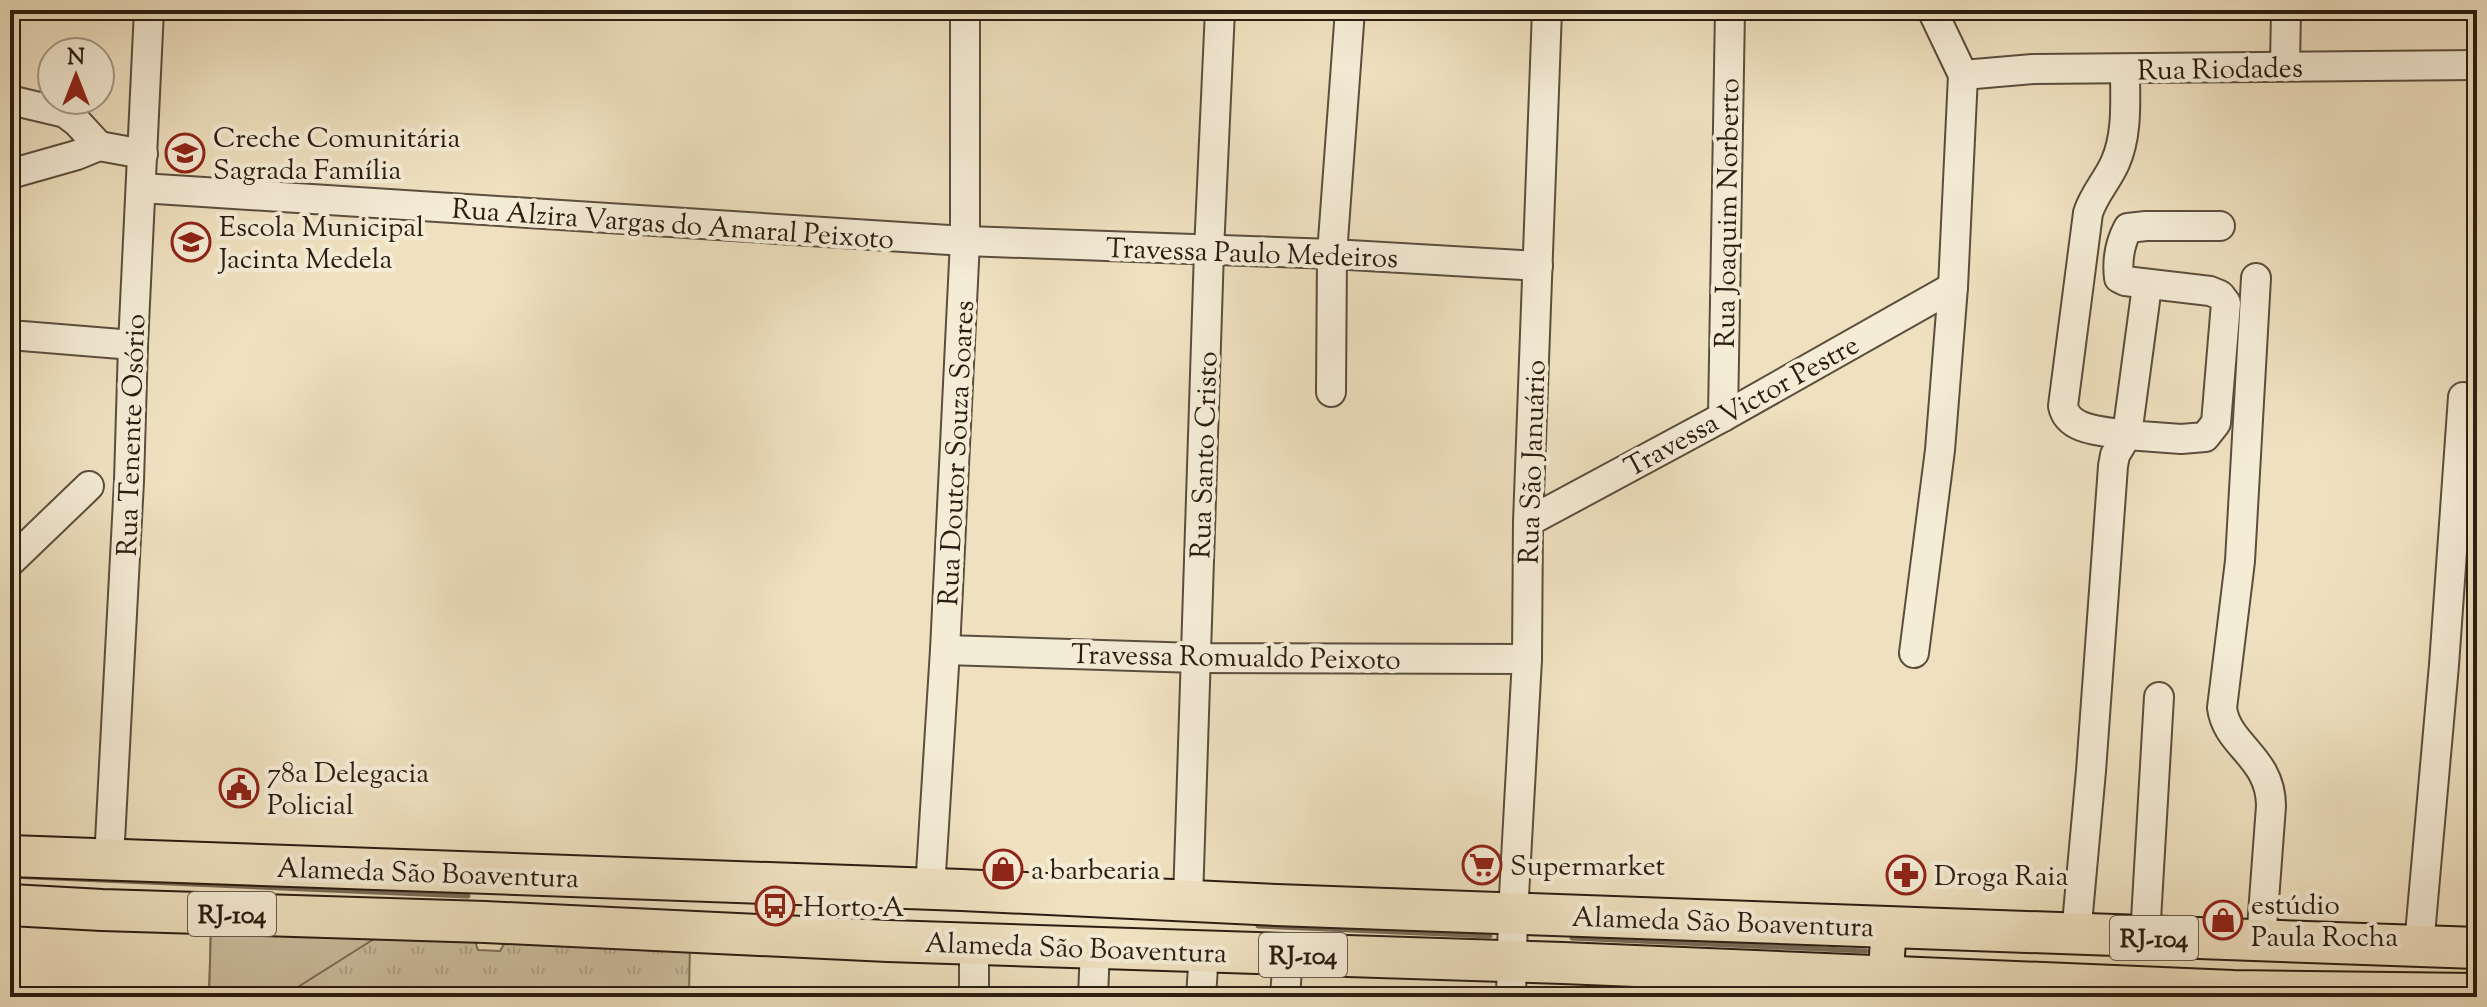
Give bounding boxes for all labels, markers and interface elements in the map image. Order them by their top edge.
north arrow [36,36,116,116]
text: N [67,43,85,75]
street label: Rua Riodades [2137,50,2303,92]
street label: Rua Joaquim Norberto [1707,78,1751,348]
place label: Creche Comunitária Sagrada Família [213,120,460,192]
school or university icon: Creche Comunitária Sagrada Família [164,132,206,174]
street label: Rua Alzira Vargas do Amaral Peixoto [450,191,895,261]
place label: Escola Municipal Jacinta Medela [217,209,424,281]
school or university icon: Escola Municipal Jacinta Medela [170,221,212,263]
street label: Travessa Paulo Medeiros [1105,230,1399,280]
street label: Rua Doutor Souza Soares [930,299,986,607]
street label: Rua Tenente Osório [109,313,157,557]
street label: Travessa Victor Pestre [1618,327,1867,489]
street label: Rua Santo Cristo [1182,351,1230,560]
street label: Rua São Januário [1510,359,1558,565]
street label: Travessa Romualdo Peixoto [1071,636,1401,682]
place label: 78a Delegacia Policial [267,755,429,827]
public building icon: 78a Delegacia Policial [218,767,260,809]
supermarket icon: Supermarket [1461,844,1503,886]
shop icon: a barbearia [982,848,1024,890]
place label: Supermarket [1510,848,1666,888]
street label: Alameda São Boaventura [276,850,580,900]
place label: a barbearia [1031,852,1160,892]
pharmacy icon: Droga Raia [1885,854,1927,896]
place label: Droga Raia [1934,858,2068,898]
bus stop icon: Horto A [754,885,796,927]
place label: estúdio Paula Rocha [2251,887,2398,959]
place label: Horto A [803,889,905,929]
road number: RJ-104 [188,892,276,936]
street label: Alameda São Boaventura [1571,899,1875,949]
shop icon: estúdio Paula Rocha [2202,899,2244,941]
road number: RJ-104 [2110,916,2198,960]
street label: Alameda São Boaventura [924,925,1228,975]
road number: RJ-104 [1259,933,1347,977]

